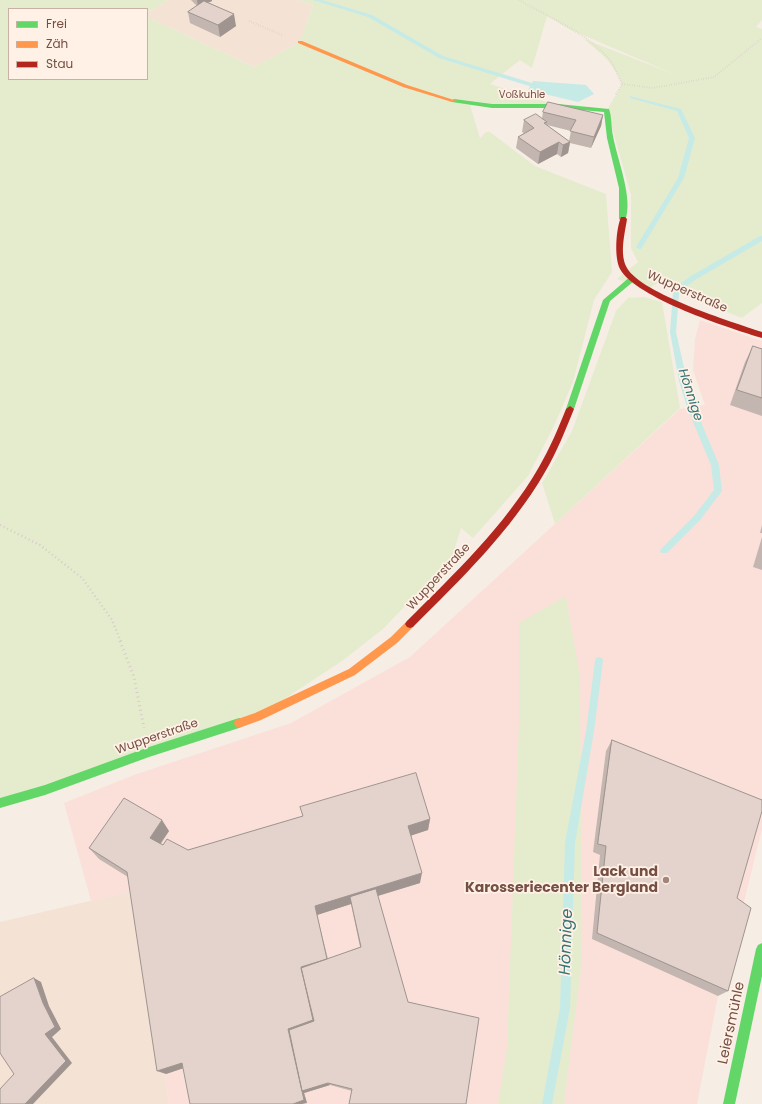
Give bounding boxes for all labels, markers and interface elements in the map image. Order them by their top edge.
legend [8,8,148,80]
text: Frei [46,15,67,32]
text: Zäh [46,35,68,52]
text: Stau [46,55,73,72]
street label: Voßkuhle [499,89,545,101]
street label: Wupperstraße [645,268,729,316]
water label: Hönnige [674,367,706,423]
street label: Wupperstraße [404,541,474,613]
street label: Wupperstraße [114,716,200,758]
place label: Lack und Karosseriecenter Bergland [465,864,658,896]
marker: Lack und Karosseriecenter Bergland [661,875,671,885]
water label: Hönnige [556,908,578,976]
street label: Leiersmühle [715,980,749,1066]

